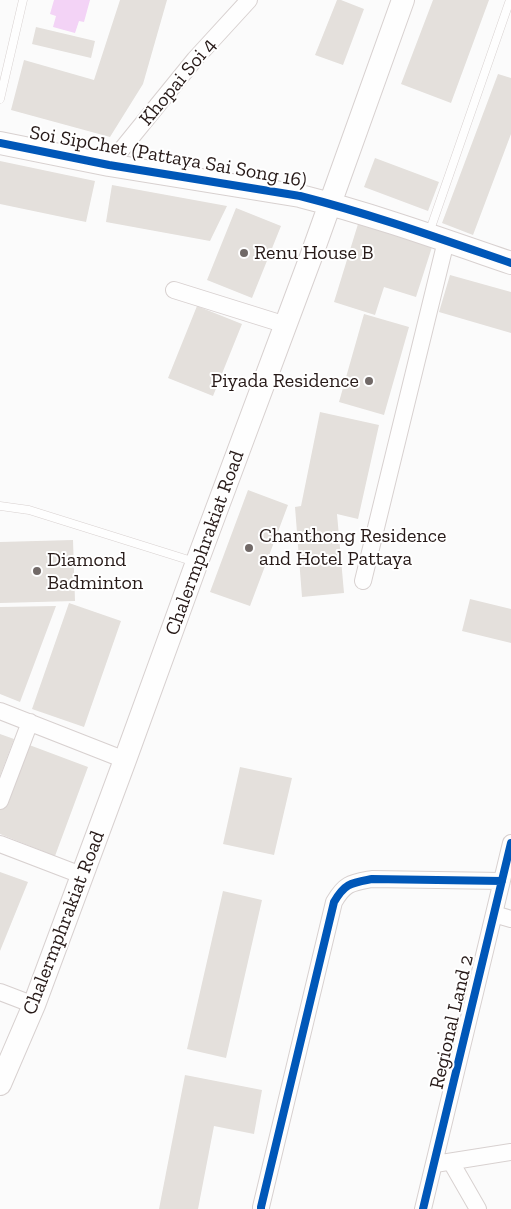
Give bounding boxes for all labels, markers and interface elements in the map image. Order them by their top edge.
street label: Khopai Soi 4 [134,33,222,131]
street label: Soi SipChet (Pattaya Sai Song 16) [28,121,308,193]
place label: Renu House B [254,241,374,265]
marker: Renu House B [238,247,250,259]
place label: Piyada Residence [211,369,359,393]
marker: Piyada Residence [363,375,375,387]
street label: Chalermphrakiat Road [160,447,250,639]
place label: Chanthong Residence and Hotel Pattaya [259,524,446,571]
marker: Chanthong Residence and Hotel Pattaya [243,542,255,554]
place label: Diamond Badminton [47,548,143,595]
marker: Diamond Badminton [31,565,43,577]
street label: Chalermphrakiat Road [18,828,110,1018]
street label: Regional Land 2 [425,952,479,1092]

